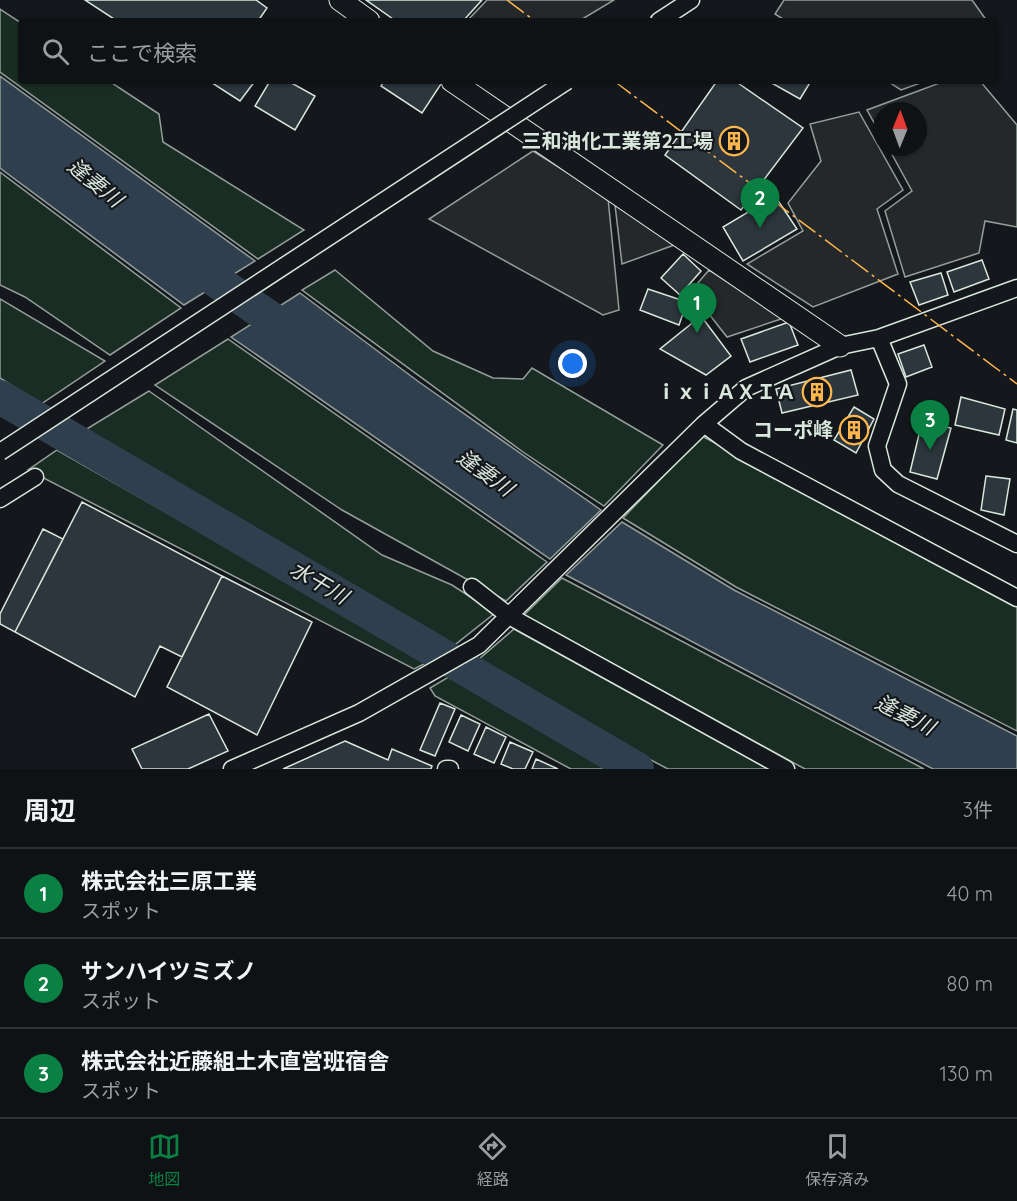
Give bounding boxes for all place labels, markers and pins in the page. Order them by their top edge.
building icon: 三和油化工業第2工場 [718,125,750,157]
place label: 三和油化工業第2工場 [522,128,713,153]
pin: 2 [740,178,780,228]
pin: 1 [678,284,716,333]
building icon: ｉｘｉＡＸＩＡ [801,376,833,408]
place label: ｉｘｉＡＸＩＡ [656,379,796,404]
pin: 3 [910,400,950,450]
building icon: コーポ峰 [838,414,870,446]
place label: コーポ峰 [753,417,833,442]

